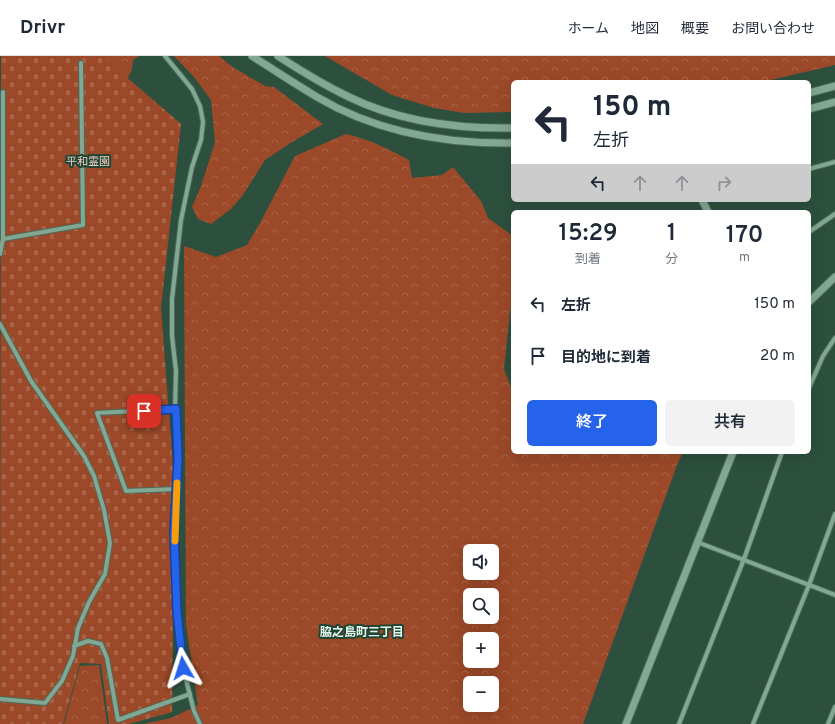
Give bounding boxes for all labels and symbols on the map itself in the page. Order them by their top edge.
park label: 平和霊園 [66,155,110,169]
pin [127,394,161,428]
district label: 脇之島町三丁目 [320,625,404,641]
position arrow [162,647,204,689]

